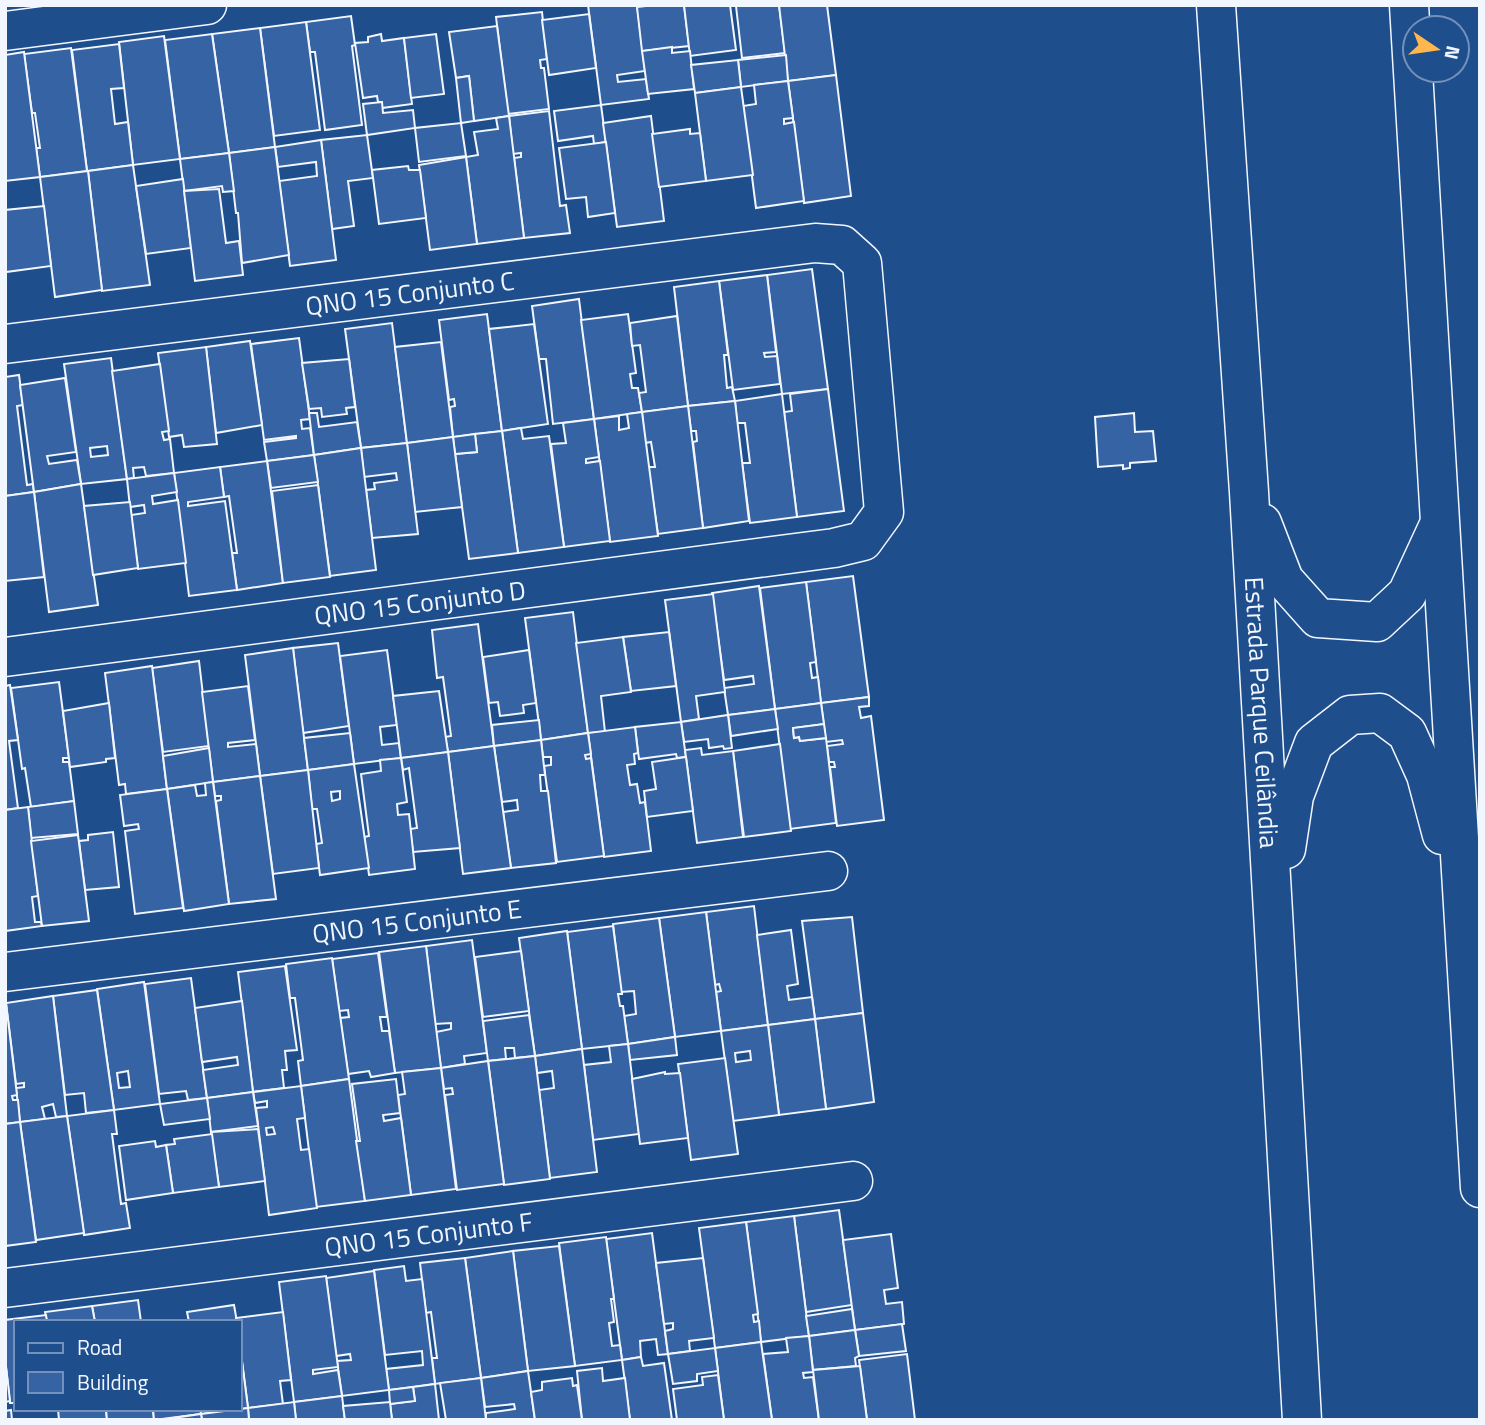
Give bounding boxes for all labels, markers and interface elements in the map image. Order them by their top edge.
north arrow [1401,14,1471,84]
text: N [1437,43,1469,63]
street label: QNO 15 Conjunto C [303,261,517,325]
street label: QNO 15 Conjunto D [312,570,528,635]
street label: Estrada Parque Ceilândia [1235,576,1289,849]
street label: QNO 15 Conjunto E [310,889,524,953]
street label: QNO 15 Conjunto F [322,1202,535,1267]
legend [14,1320,242,1411]
text: Road [77,1331,122,1363]
text: Building [77,1366,149,1398]

